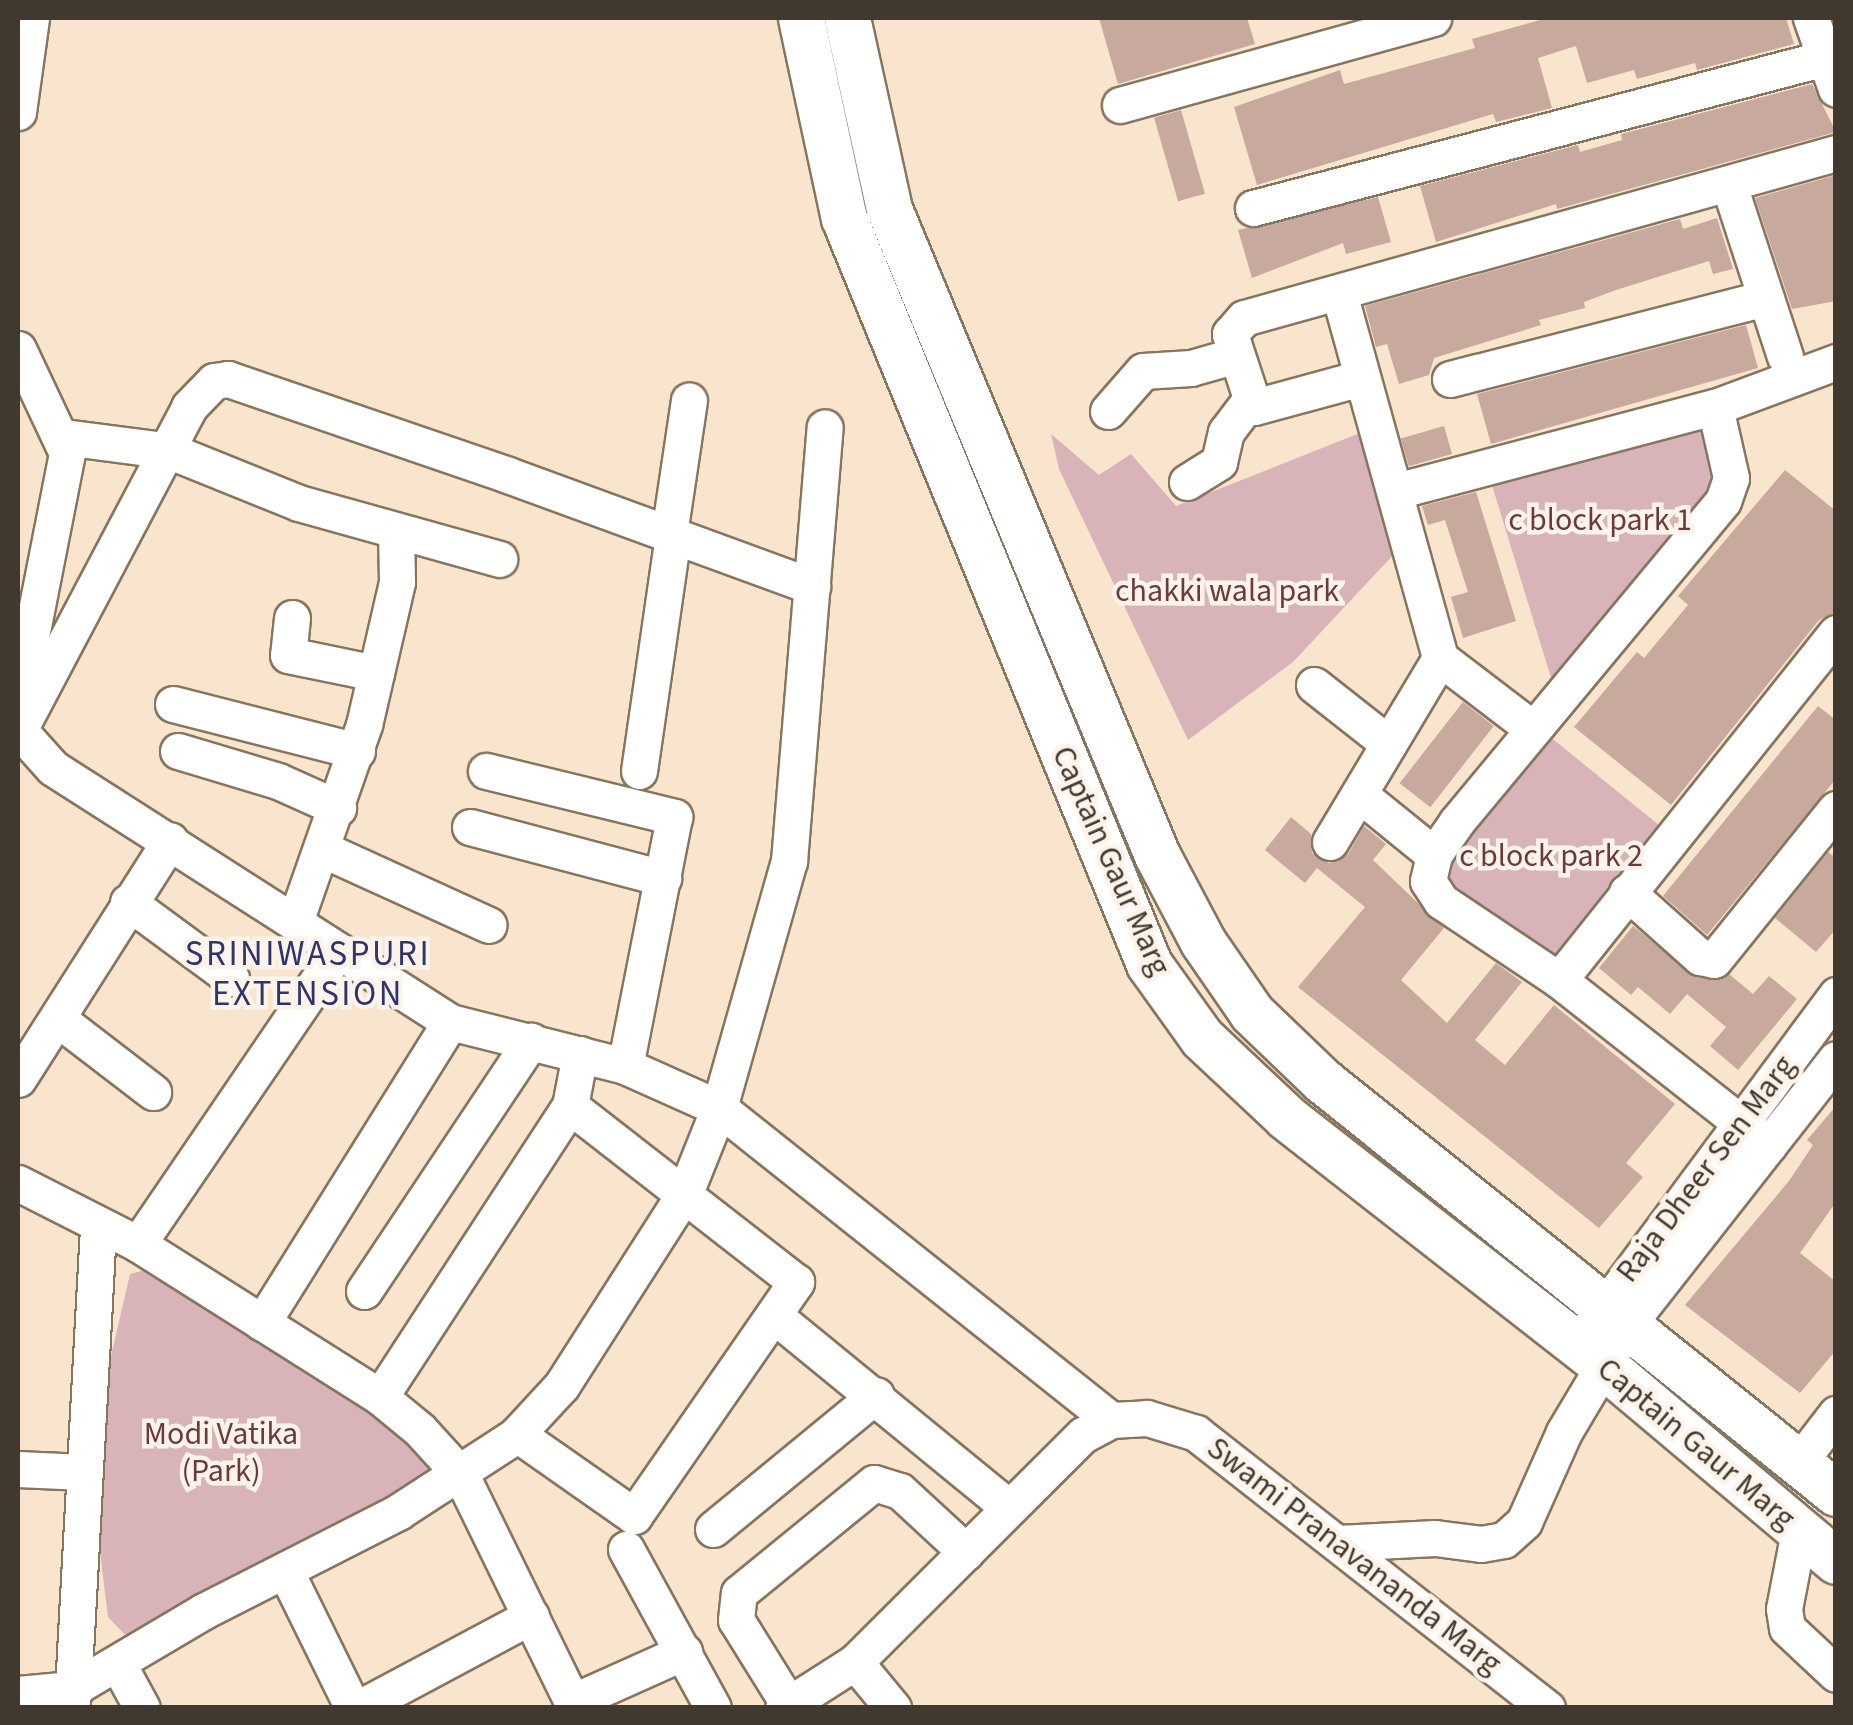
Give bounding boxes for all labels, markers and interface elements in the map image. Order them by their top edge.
park label: c block park 1 [1508,501,1692,539]
park label: chakki wala park [1115,572,1339,610]
street label: Captain Gaur Marg [1043,740,1179,982]
park label: c block park 2 [1459,837,1643,875]
district label: SRINIWASPURI EXTENSION [185,933,431,1015]
street label: Raja Dheer Sen Marg [1608,1048,1804,1290]
street label: Captain Gaur Marg [1589,1350,1803,1538]
park label: Modi Vatika (Park) [144,1416,298,1491]
street label: Swami Pranavananda Marg [1199,1429,1509,1683]

